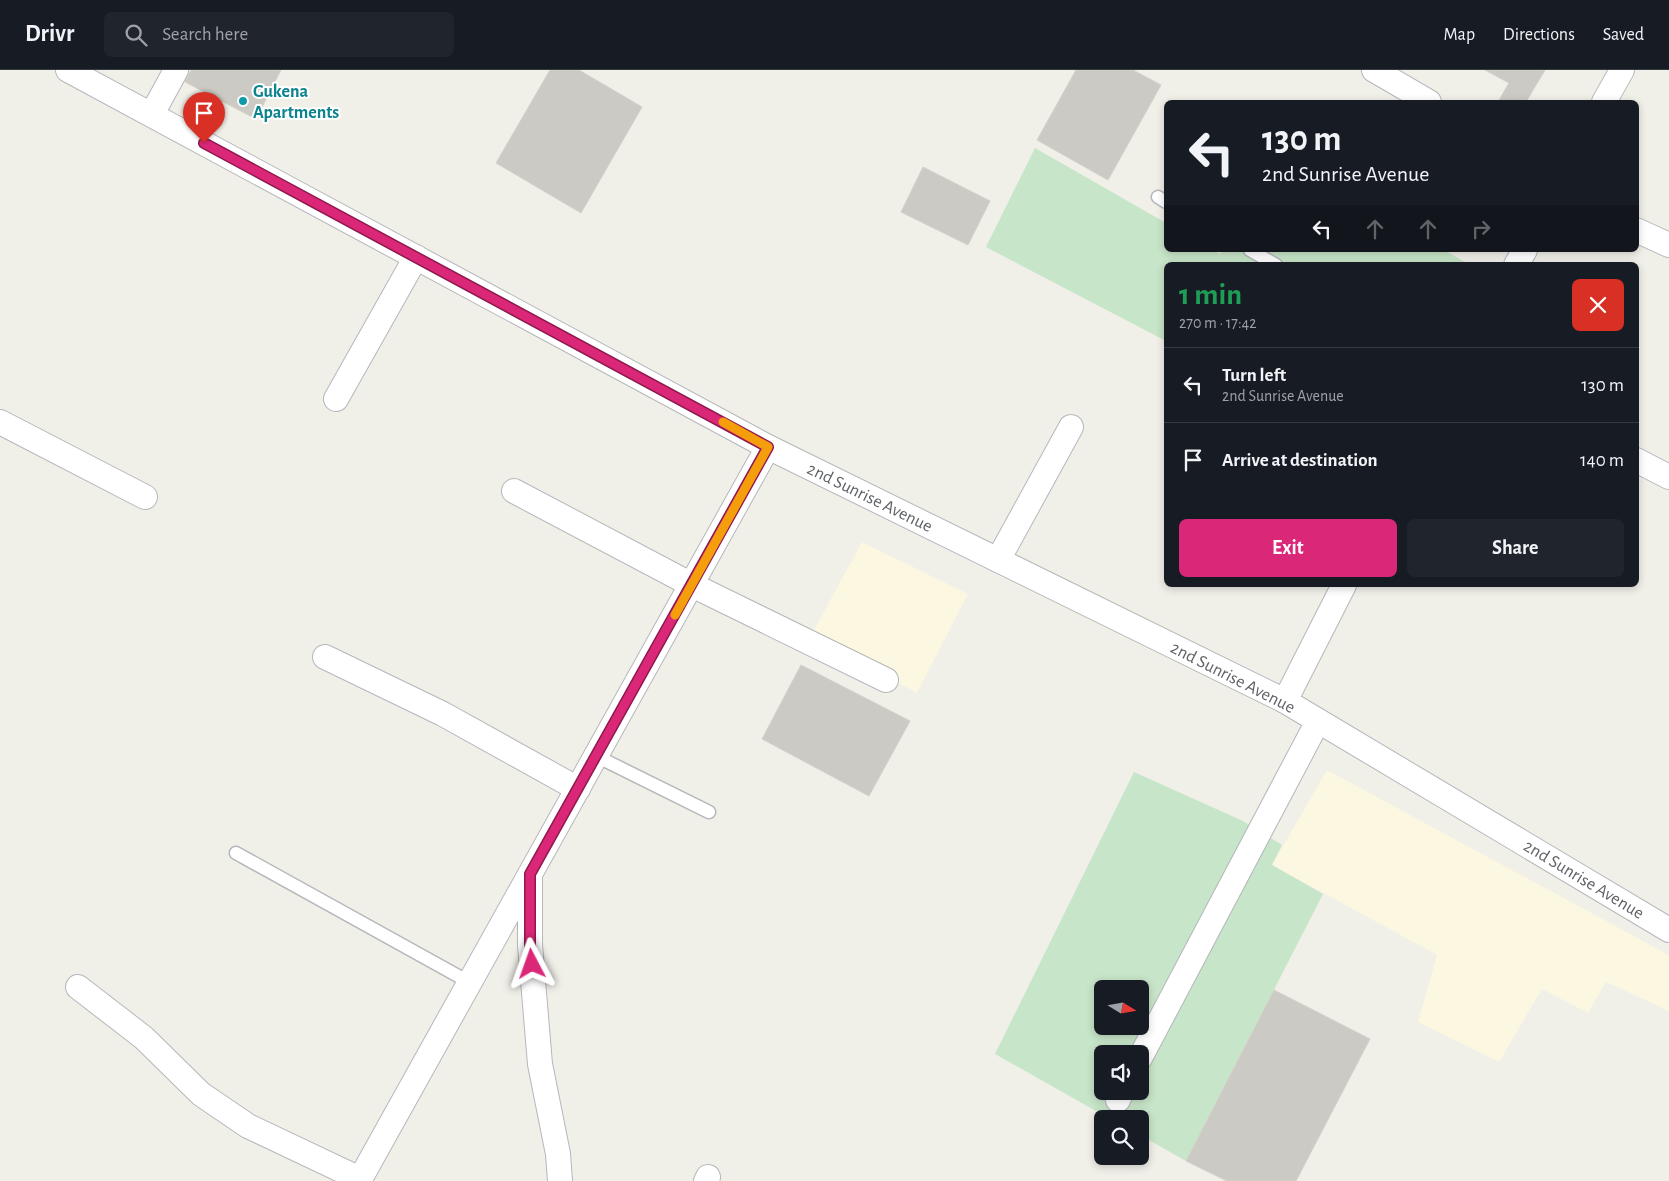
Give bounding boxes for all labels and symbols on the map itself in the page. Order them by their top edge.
place label: Gukena Apartments [253,83,339,122]
pin [183,92,225,143]
marker: Gukena Apartments [237,95,249,107]
street label: 2nd Sunrise Avenue [804,460,935,536]
street label: 2nd Sunrise Avenue [1167,639,1298,717]
street label: 2nd Sunrise Avenue [1520,837,1647,923]
position arrow [505,937,557,989]
north arrow [1094,980,1149,1035]

